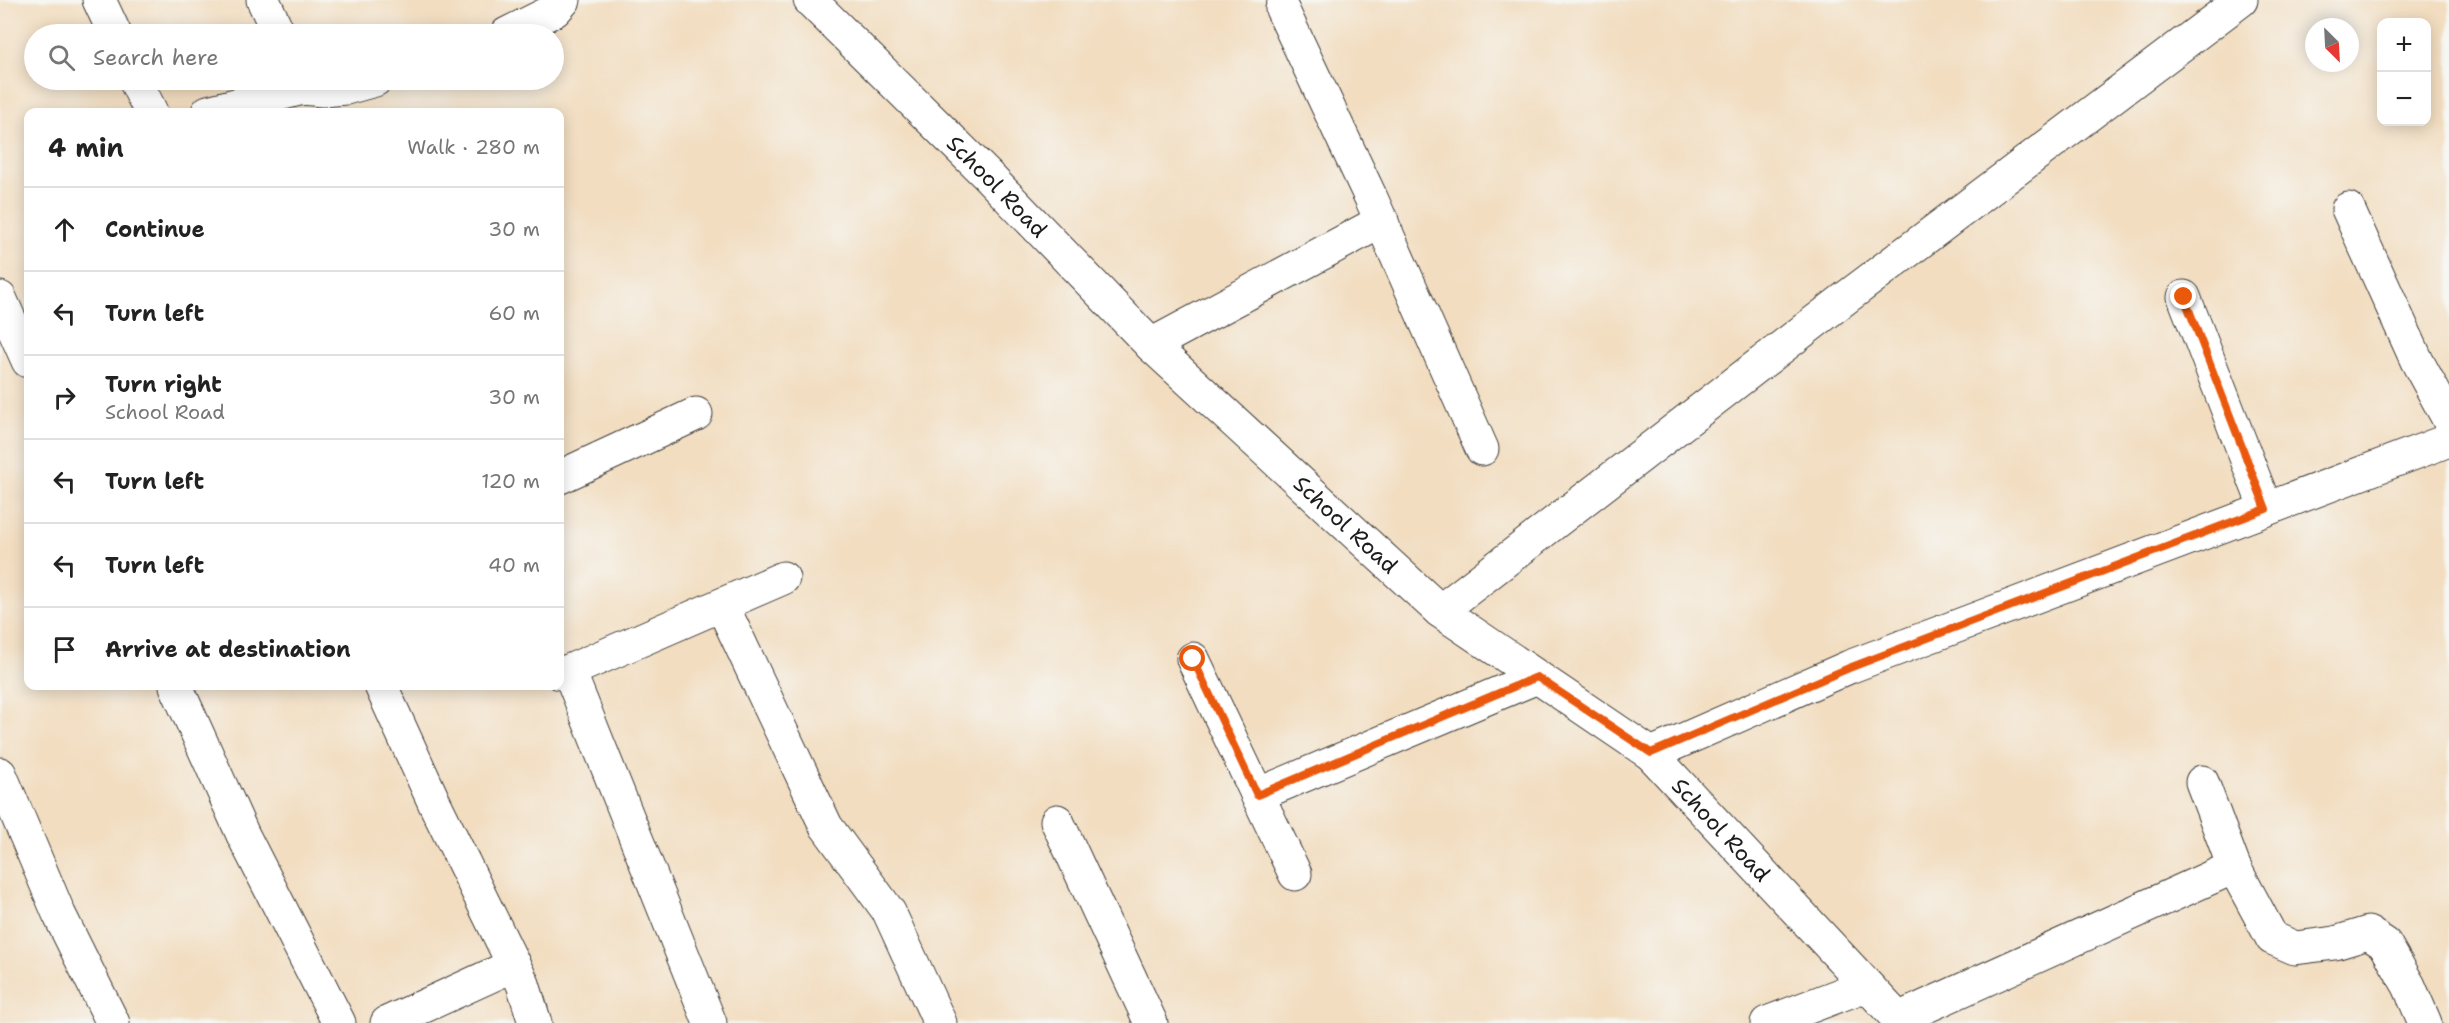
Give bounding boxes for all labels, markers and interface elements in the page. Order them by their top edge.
north arrow [2305,18,2359,72]
map controls [2377,18,2431,126]
button: + [2377,18,2431,72]
search box [24,24,564,90]
icon: search [45,41,78,74]
text: Search here [93,43,219,72]
button: − [2377,72,2431,126]
street label: School Road [941,129,1054,243]
text: 4 min [48,130,124,165]
text: Walk · 280 m [407,134,540,160]
icon: ahead [48,213,81,246]
text: Continue [105,215,205,244]
text: 30 m [488,216,540,242]
route end [2170,283,2196,309]
icon: left [48,297,81,330]
text: Turn left [105,299,204,328]
text: 60 m [488,300,540,326]
text: Turn right [105,370,222,399]
icon: right [48,381,81,414]
text: 30 m [488,384,540,410]
text: School Road [105,399,225,425]
icon: left [48,465,81,498]
text: Turn left [105,467,204,496]
text: 120 m [481,468,540,494]
street label: School Road [1287,469,1404,580]
icon: left [48,549,81,582]
text: Turn left [105,551,204,580]
text: 40 m [488,552,540,578]
icon: arrive [48,633,81,666]
text: Arrive at destination [105,635,351,664]
route start [1179,645,1205,671]
street label: School Road [1666,771,1777,888]

